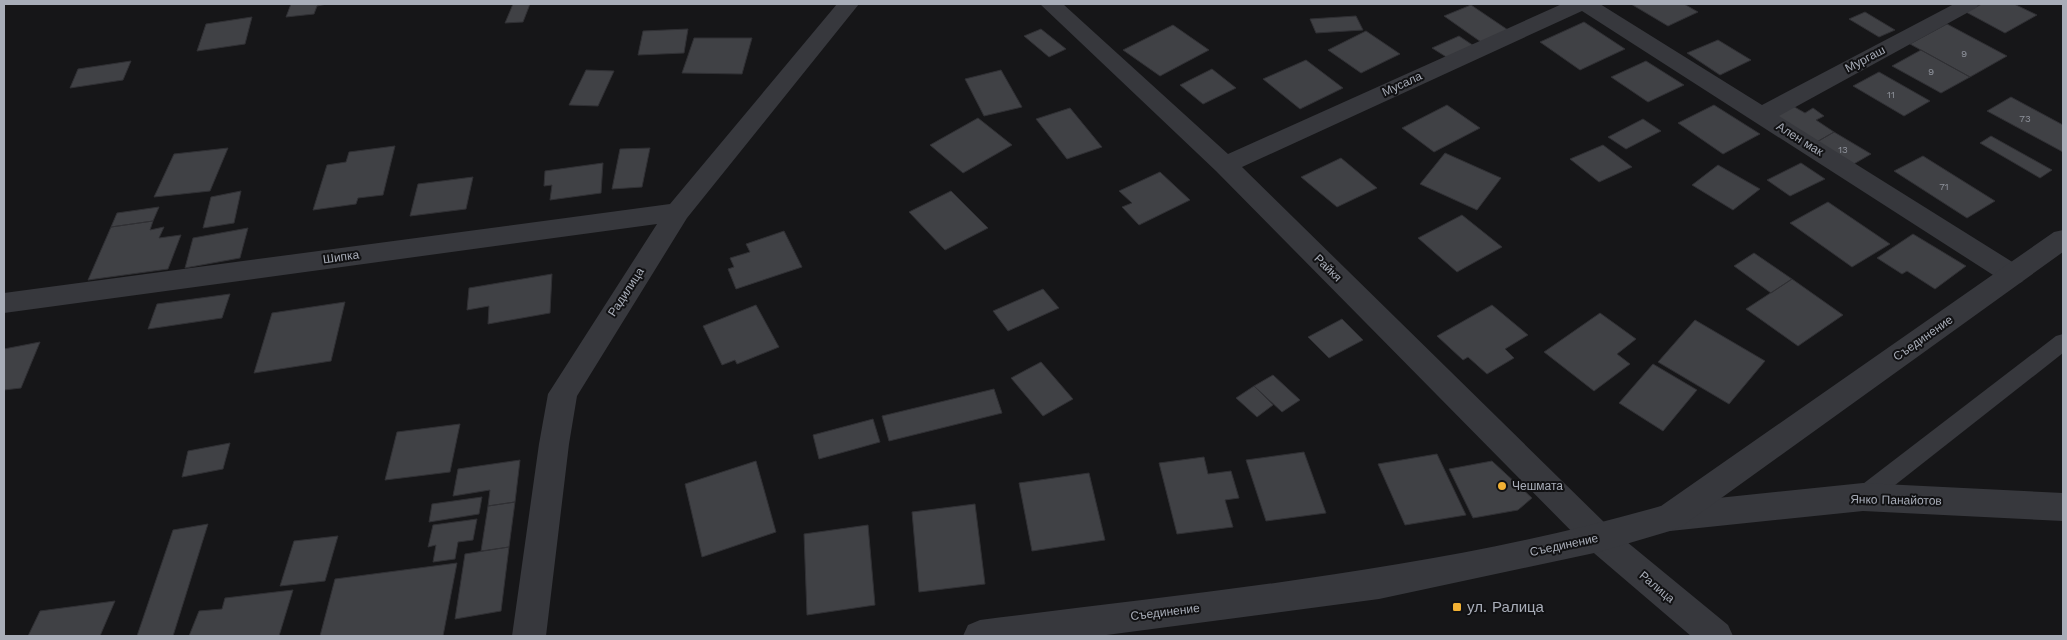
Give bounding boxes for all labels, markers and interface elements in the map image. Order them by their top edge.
street label: Мургаш [1843,43,1887,75]
house number: 9 [1961,48,1967,59]
house number: 9 [1928,66,1934,77]
street label: Мусала [1380,69,1424,99]
house number: 11 [1887,89,1895,100]
house number: 73 [2019,113,2031,124]
street label: Ален мак [1774,119,1827,159]
house number: 13 [1838,144,1848,155]
house number: 71 [1939,181,1949,192]
street label: Шипка [322,247,360,266]
street label: Райкя [1311,251,1345,285]
street label: Радилица [605,265,647,319]
street label: Съединение [1890,312,1956,364]
place label: Чешмата [1512,479,1563,493]
marker: Чешмата [1496,480,1508,492]
street label: Янко Панайотов [1850,492,1942,508]
street label: Съединение [1529,531,1600,559]
street label: Ралица [1637,568,1678,606]
place label: ул. Ралица [1467,598,1545,616]
street label: Съединение [1130,601,1201,623]
marker: ул. Ралица [1451,601,1463,613]

